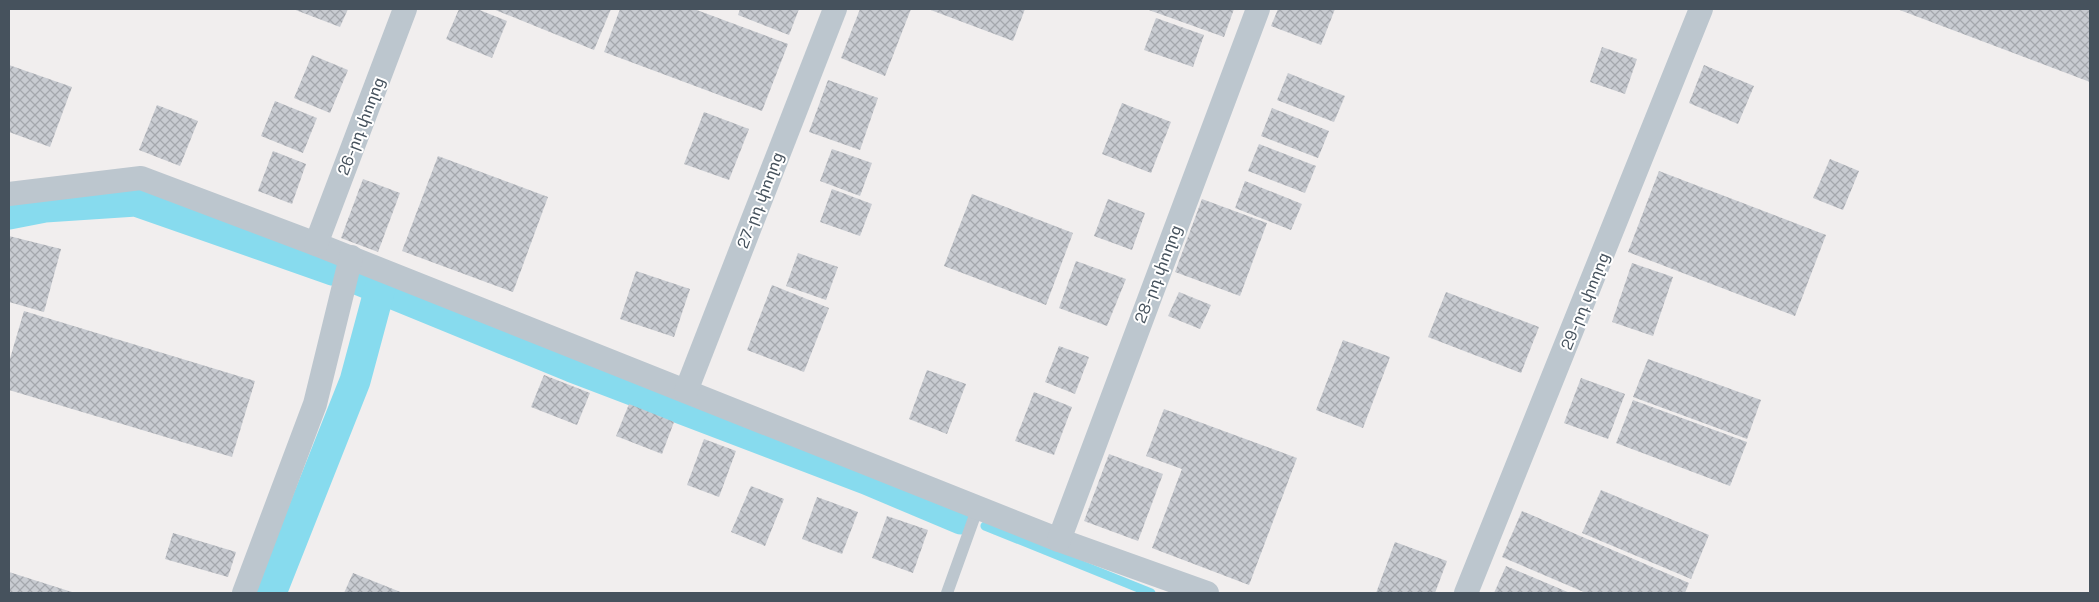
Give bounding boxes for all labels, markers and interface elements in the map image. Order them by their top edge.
street label: 26-րդ փողոց [333,74,389,178]
street label: 27-րդ փողոց [732,149,788,251]
street label: 28-րդ փողոց [1130,222,1186,326]
street label: 29-րդ փողոց [1556,249,1614,353]

